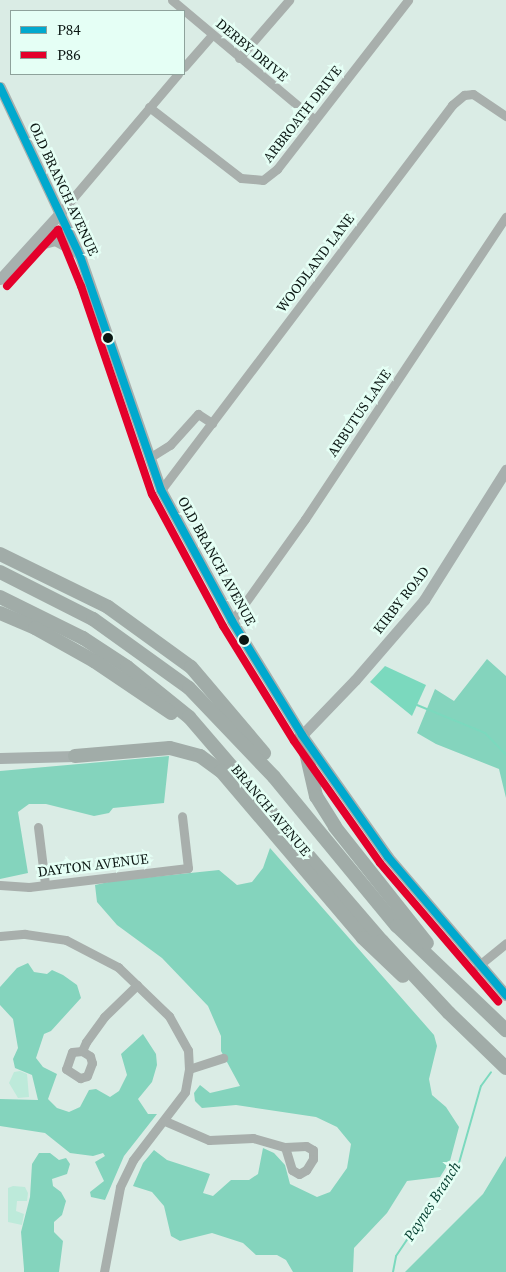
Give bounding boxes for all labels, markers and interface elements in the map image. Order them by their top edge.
legend [10,10,185,75]
street label: DERBY DRIVE [213,15,291,85]
text: P84 [57,19,81,40]
text: P86 [57,44,81,65]
street label: ARBROATH DRIVE [259,62,345,166]
street label: OLD BRANCH AVENUE [26,120,102,258]
street label: WOODLAND LANE [272,210,358,316]
unlabelled marker [103,333,113,343]
street label: ARBUTUS LANE [324,366,394,460]
street label: OLD BRANCH AVENUE [175,494,259,628]
street label: KIRBY ROAD [369,563,433,637]
unlabelled marker [239,635,249,645]
street label: BRANCH AVENUE [228,761,314,859]
street label: DAYTON AVENUE [37,850,149,880]
water label: Paynes Branch [400,1158,464,1244]

